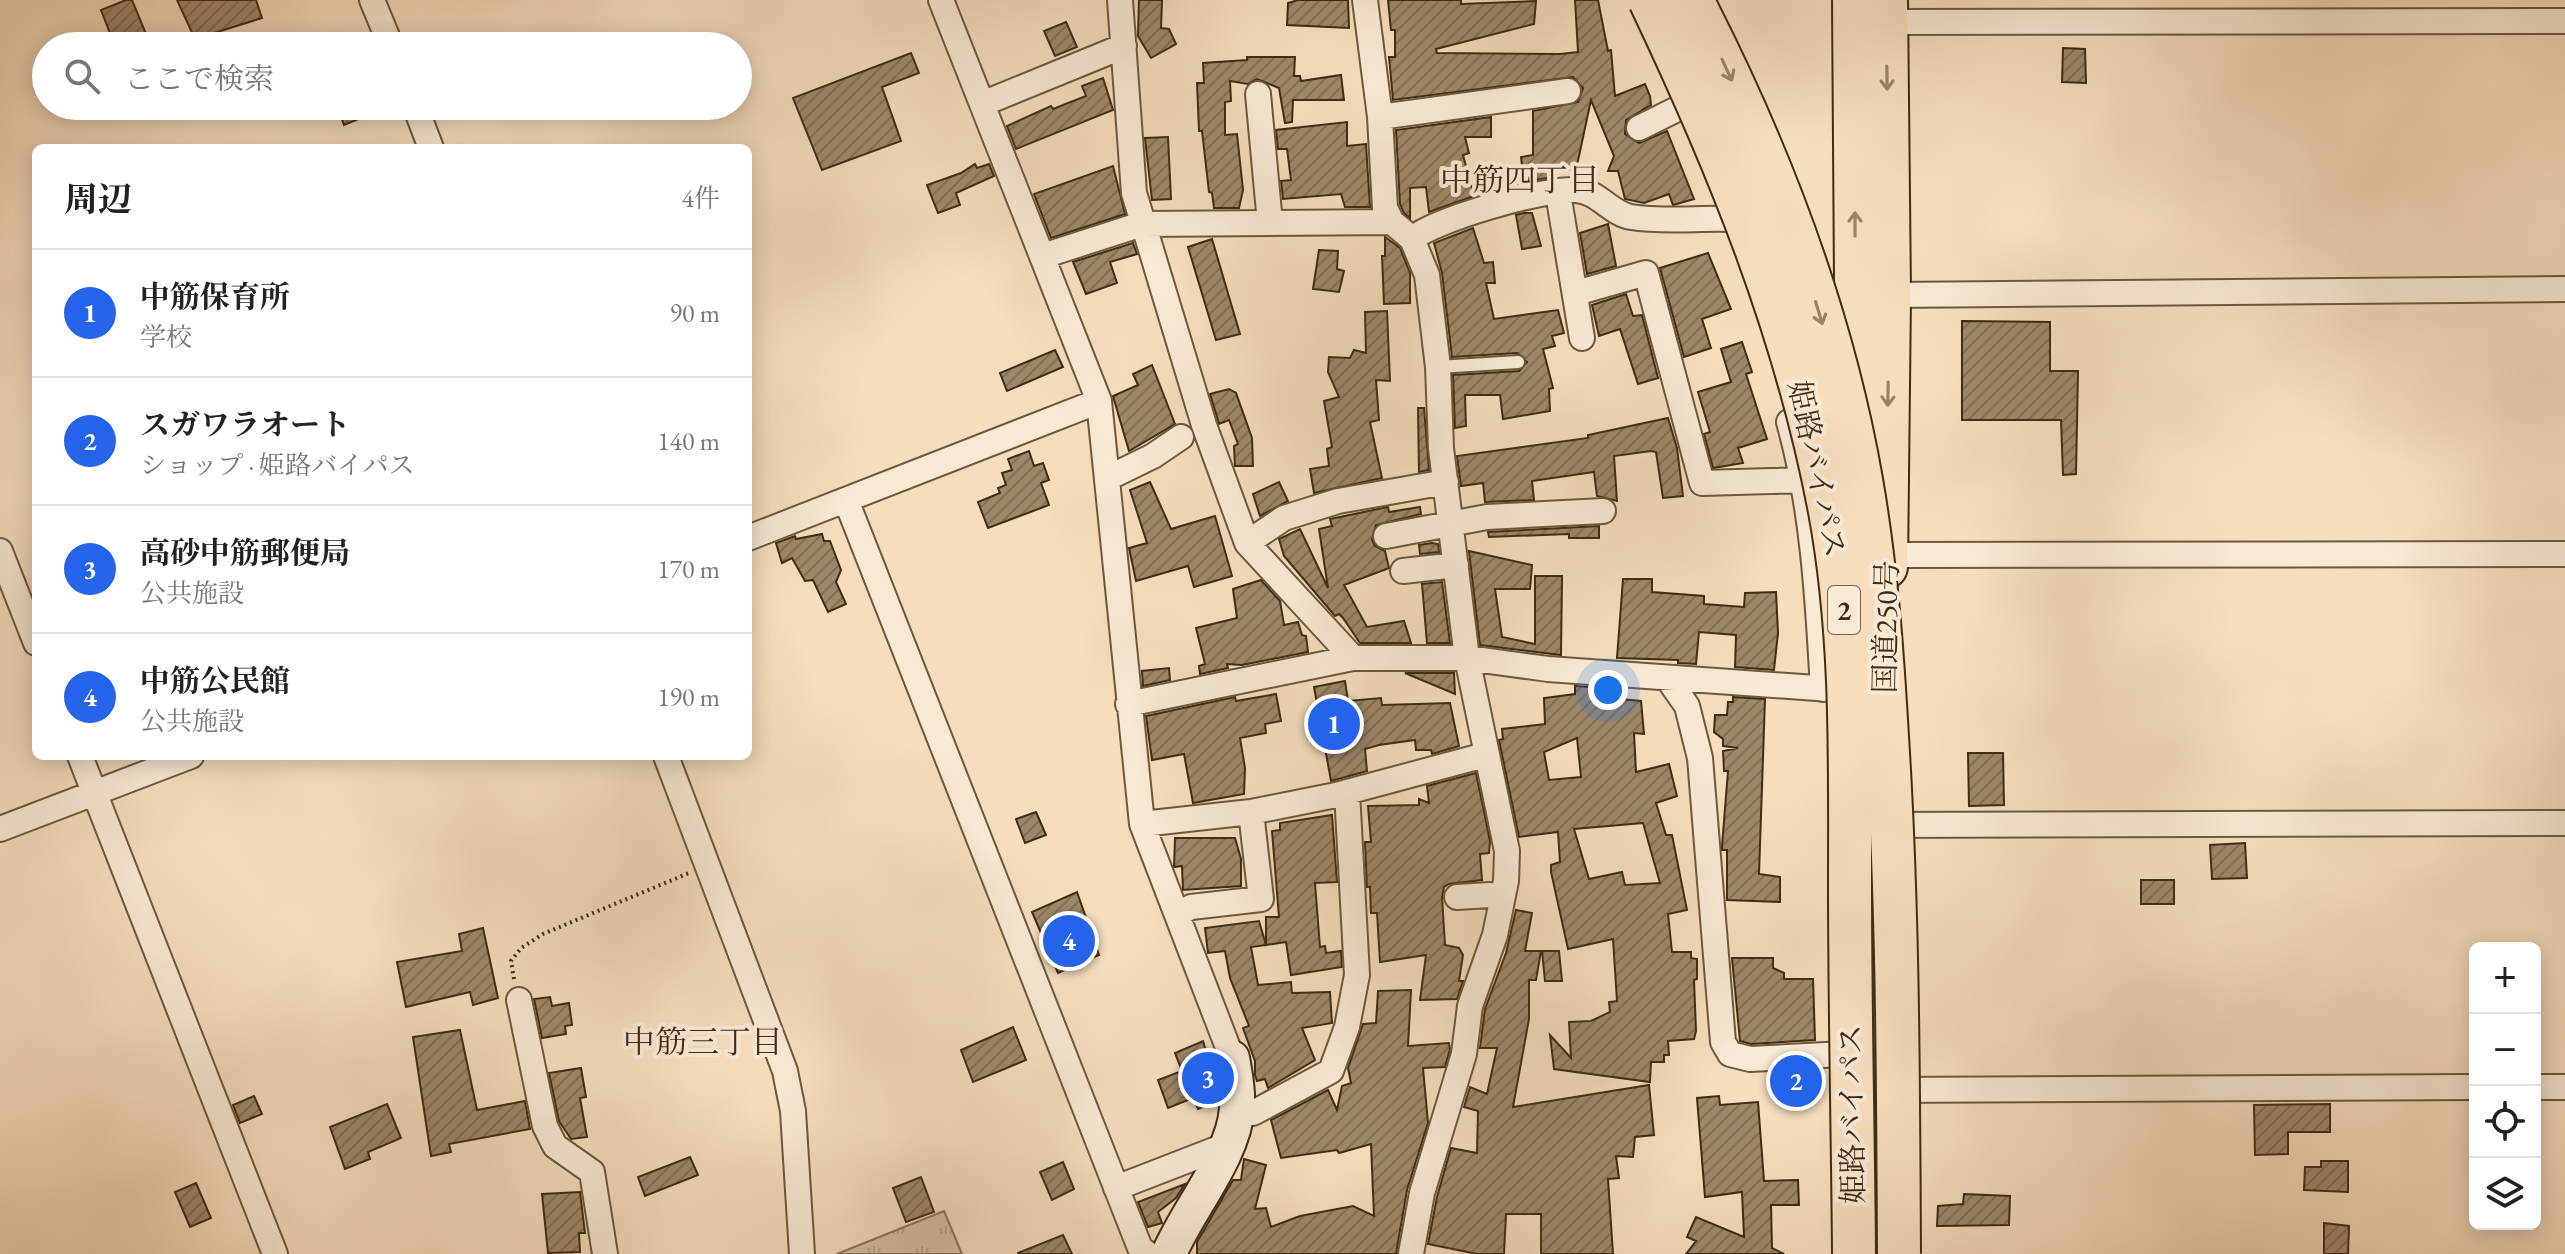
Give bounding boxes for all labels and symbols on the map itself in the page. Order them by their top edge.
one-way arrow [1720,57,1735,81]
one-way arrow [1879,64,1895,91]
district label: 中筋四丁目 [1440,159,1600,201]
one-way arrow [1848,211,1863,238]
one-way arrow [1813,300,1827,325]
street label: 姫路バイパス [1780,377,1855,561]
one-way arrow [1881,380,1896,407]
street label: 国道250号 [1865,560,1906,694]
road number: 2 [1828,586,1860,634]
your location [1588,670,1628,710]
pin: 1 [1308,694,1360,754]
pin: 4 [1043,911,1095,971]
district label: 中筋三丁目 [623,1021,783,1063]
street label: 姫路バイパス [1830,1024,1873,1204]
pin: 3 [1182,1048,1234,1108]
pin: 2 [1770,1051,1822,1111]

